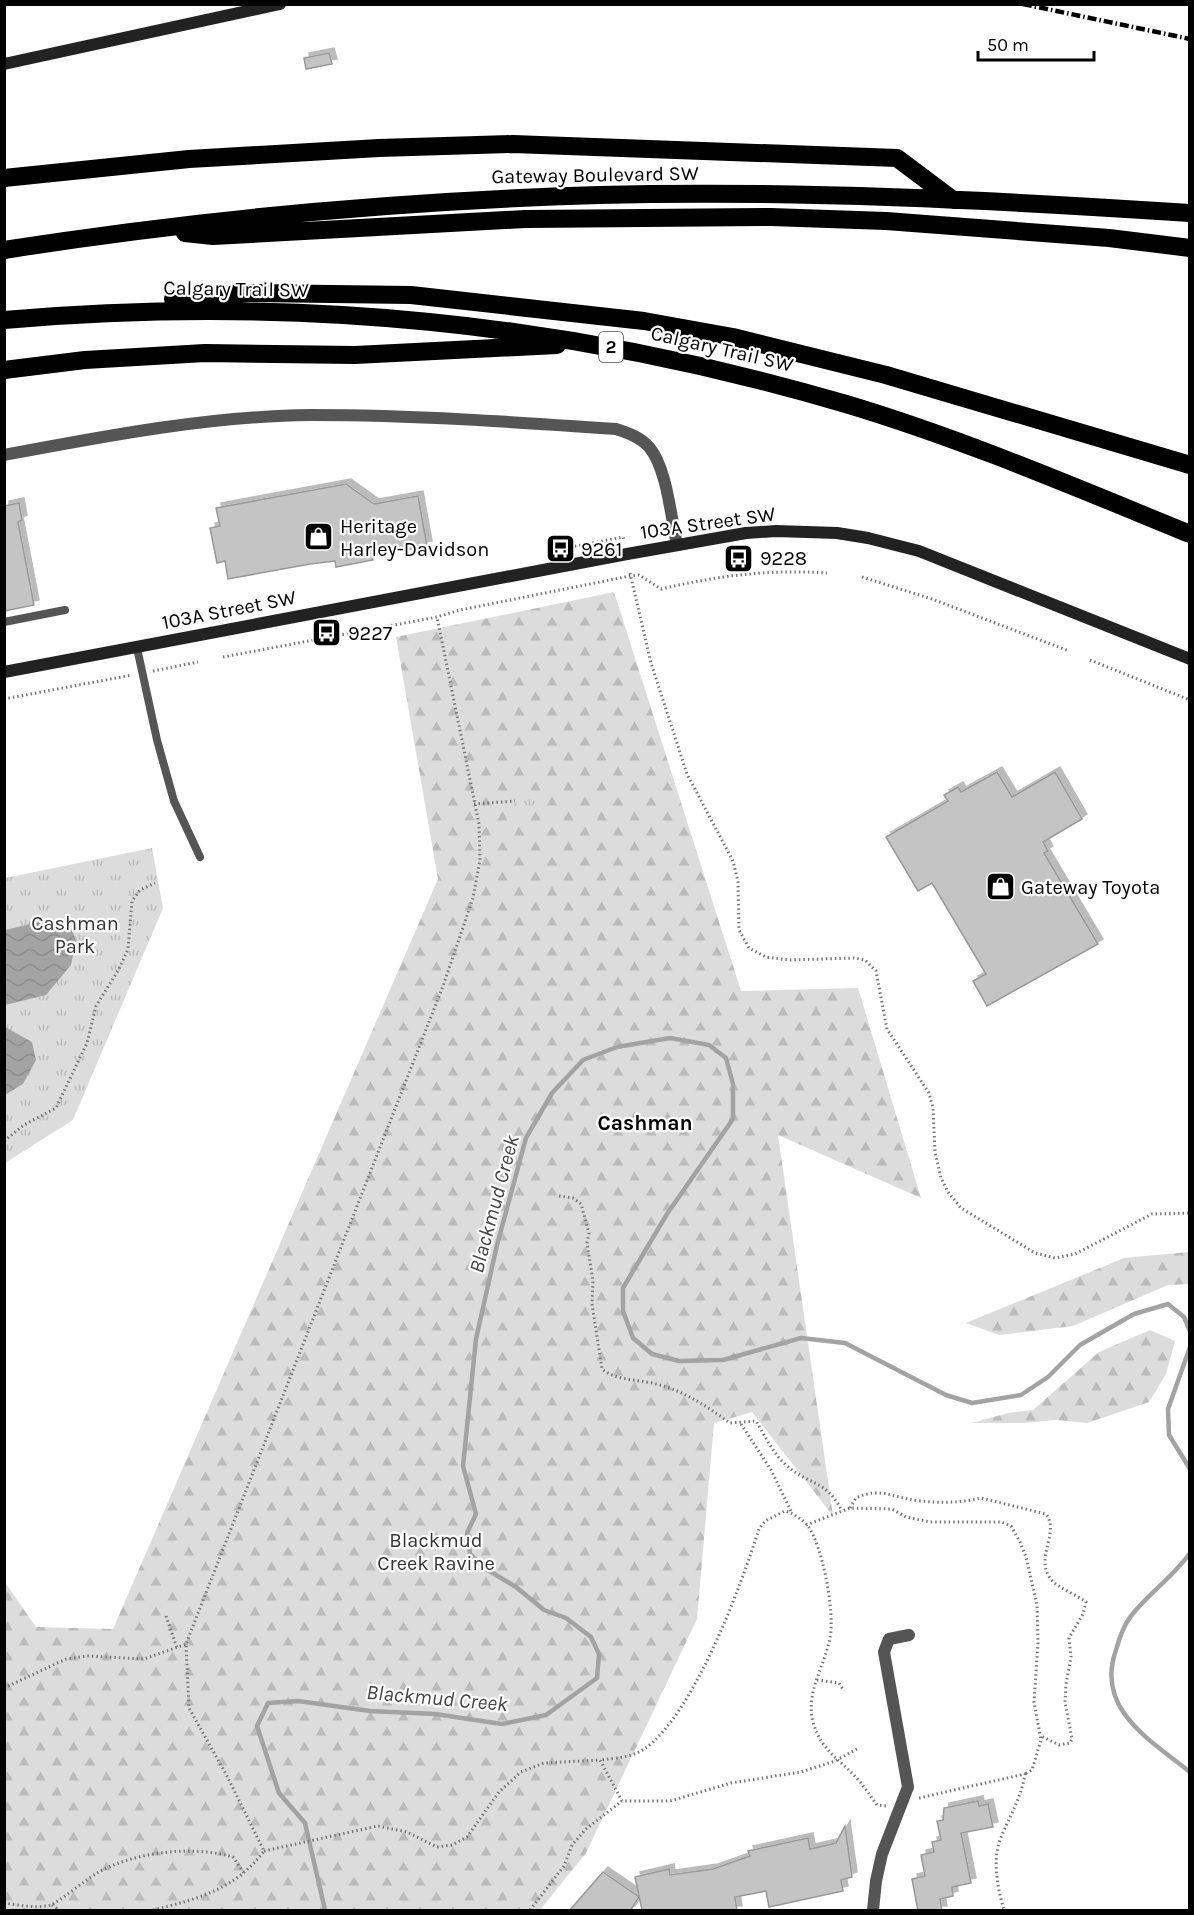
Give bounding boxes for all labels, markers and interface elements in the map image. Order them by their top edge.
scale bar [978,24,1094,62]
text: 50 m [987,34,1029,56]
street label: Gateway Boulevard SW [491,162,699,188]
street label: Calgary Trail SW [163,276,309,302]
street label: Calgary Trail SW [649,321,796,377]
road number: 2 [599,332,623,362]
street label: 103A Street SW [639,502,777,544]
place label: Heritage Harley-Davidson [340,515,489,561]
shop icon: Heritage Harley-Davidson [303,521,335,553]
bus stop icon: 9261 [544,533,576,565]
place label: 9261 [581,538,622,561]
bus stop icon: 9228 [723,542,755,574]
place label: 9228 [760,547,807,570]
street label: 103A Street SW [160,586,298,634]
bus stop icon: 9227 [311,617,343,649]
place label: 9227 [348,622,393,645]
shop icon: Gateway Toyota [984,871,1016,903]
place label: Gateway Toyota [1021,876,1160,899]
park label: Cashman Park [31,912,119,958]
district label: Cashman [597,1111,693,1135]
water label: Blackmud Creek [464,1132,524,1276]
park label: Blackmud Creek Ravine [377,1529,495,1575]
water label: Blackmud Creek [365,1680,509,1716]

